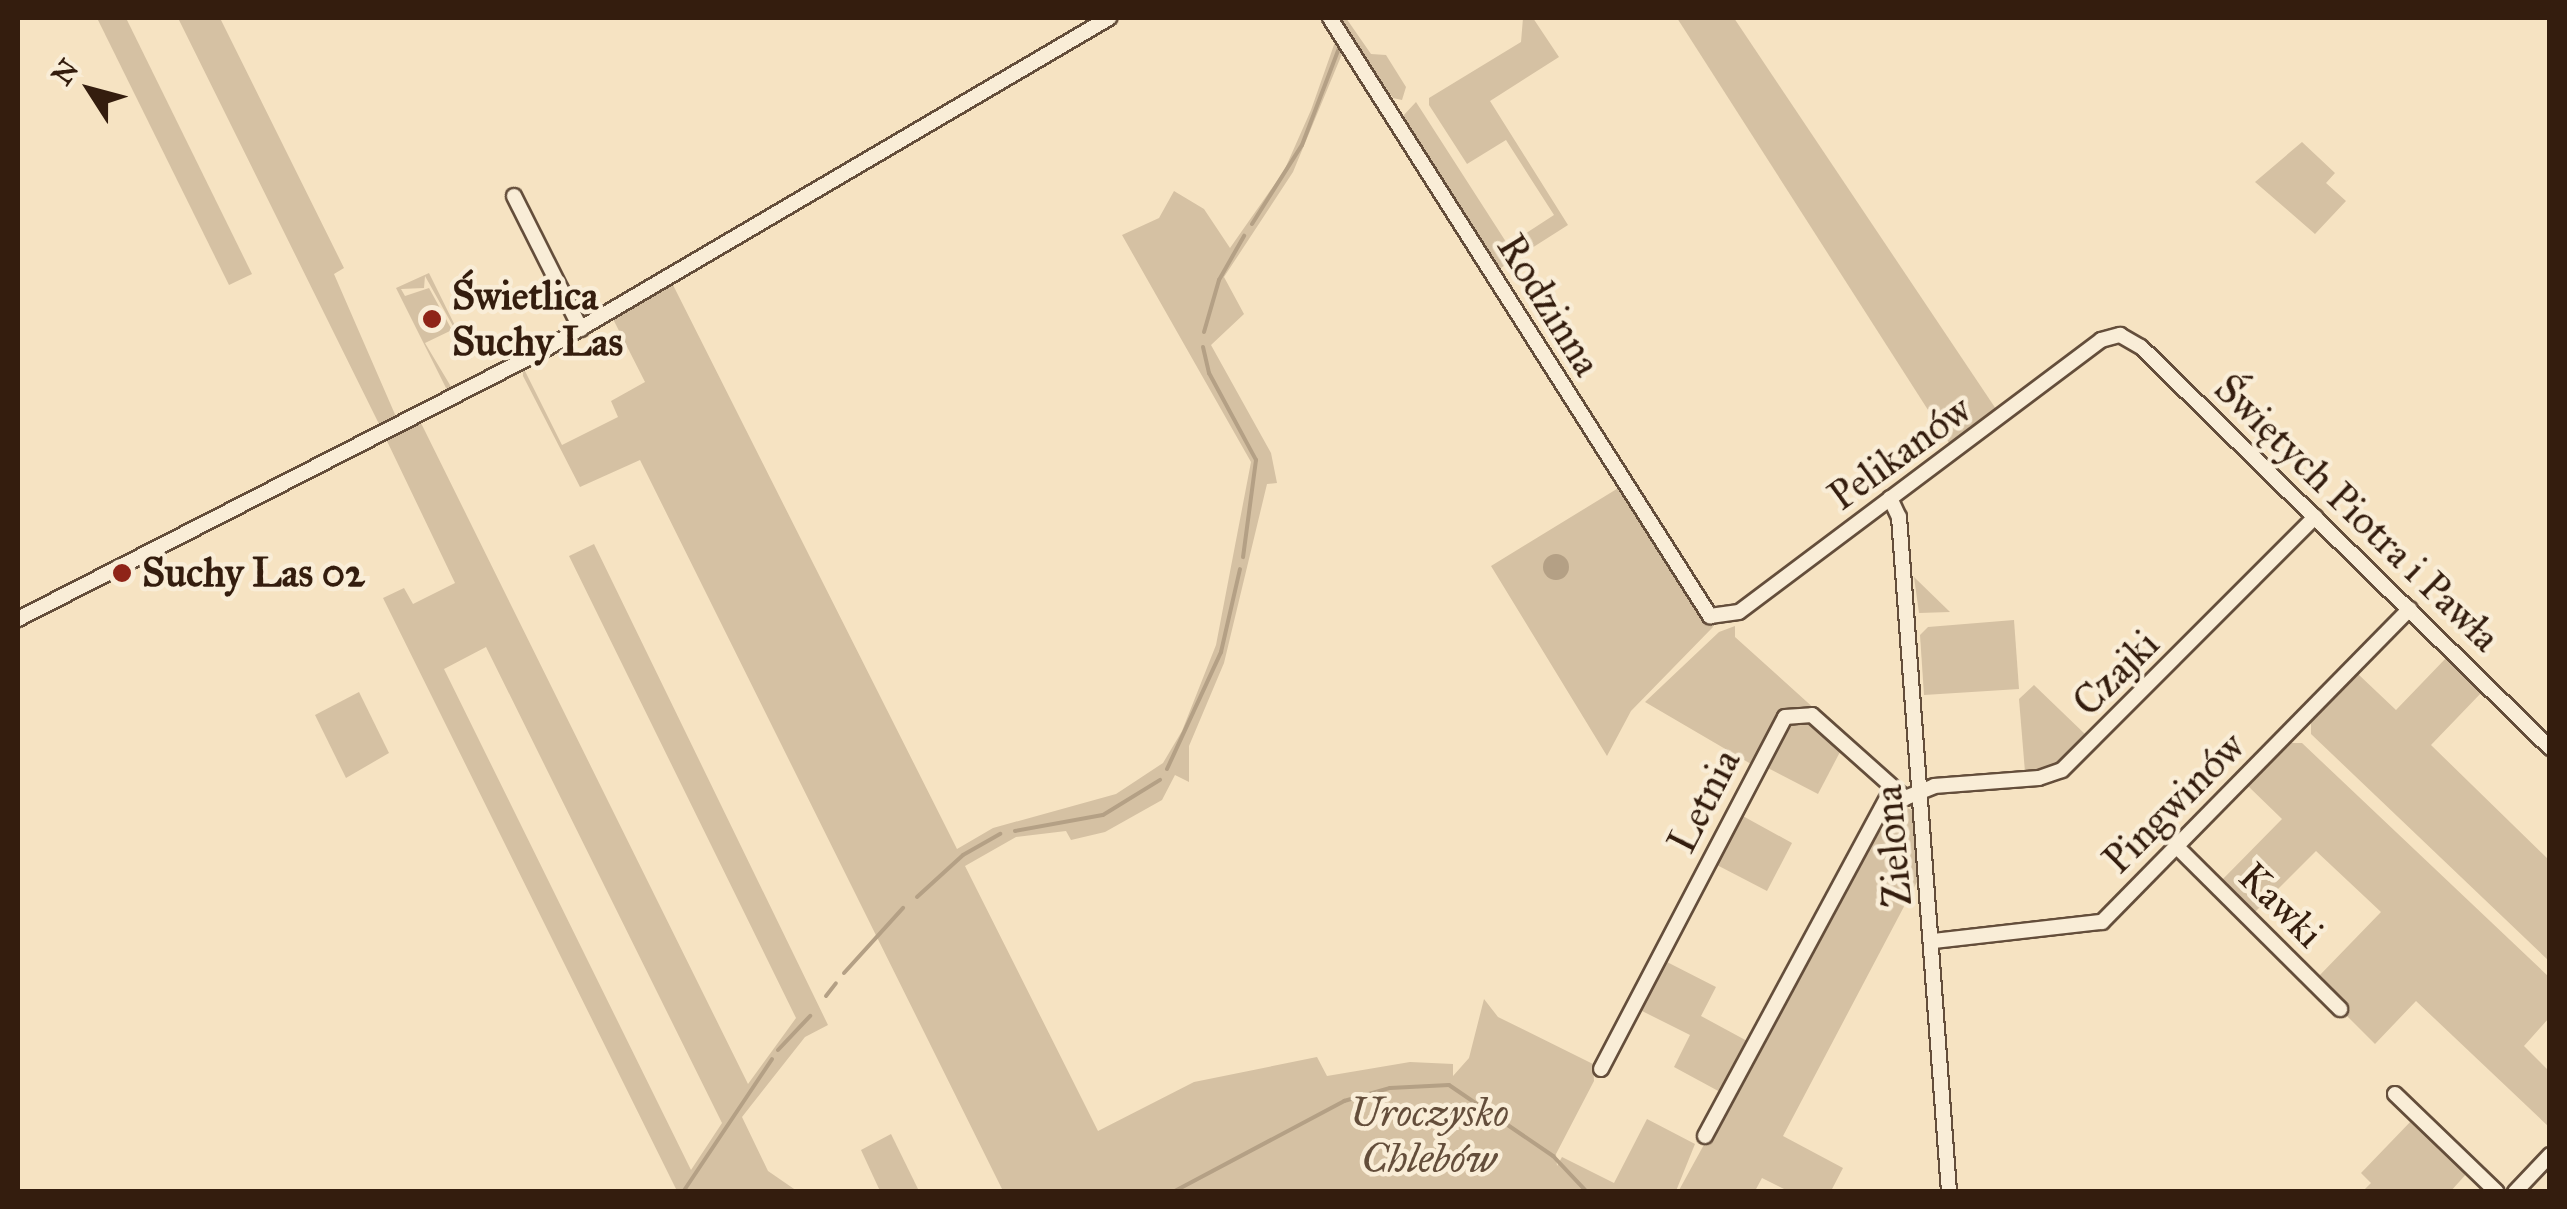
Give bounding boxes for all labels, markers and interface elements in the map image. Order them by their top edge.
north arrow [40,40,140,140]
text: N [44,52,86,92]
street label: Rodzinna [1487,225,1611,385]
place label: Świetlica Suchy Las [452,272,623,366]
marker: Świetlica Suchy Las [421,308,443,330]
street label: Świętych Piotra i Pawła [2204,365,2510,661]
street label: Pelikanów [1820,385,1980,521]
place label: Suchy Las 02 [142,549,365,597]
marker: Suchy Las 02 [111,562,133,584]
street label: Czajki [2063,620,2169,726]
street label: Pingwinów [2093,722,2255,884]
street label: Letnia [1658,741,1750,861]
street label: Zielona [1864,783,1922,909]
street label: Kawki [2229,853,2333,957]
park label: Uroczysko Chlebów [1349,1089,1509,1183]

